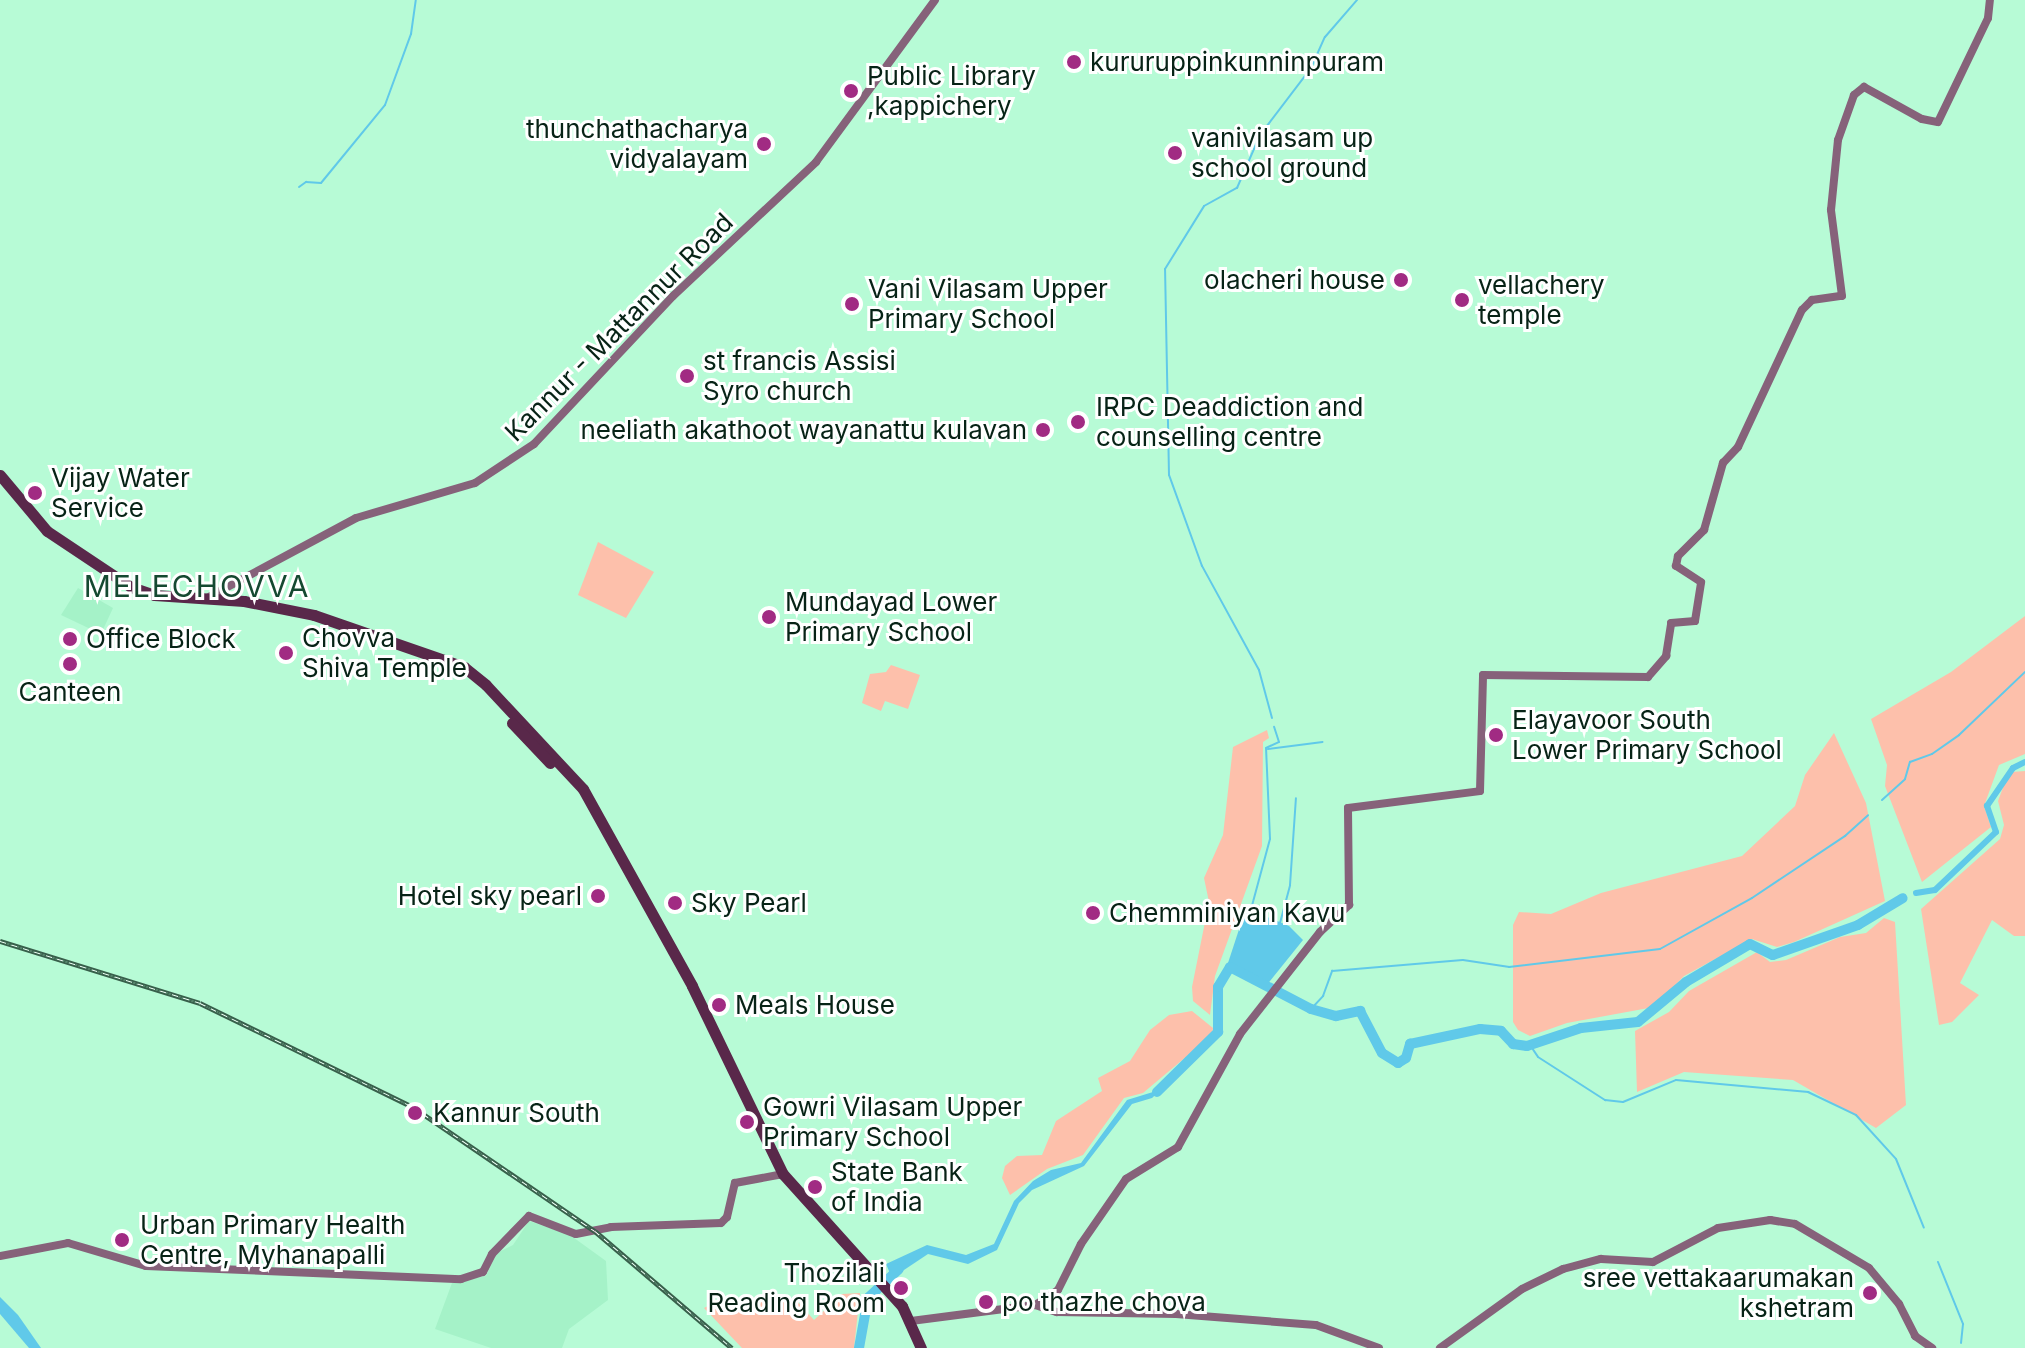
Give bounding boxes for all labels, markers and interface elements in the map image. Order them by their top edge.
place label: kururuppinkunninpuram [1090,46,1384,78]
marker: kururuppinkunninpuram [1065,53,1083,71]
place label: Public Library ,kappichery [867,60,1036,122]
marker: Public Library ,kappichery [842,82,860,100]
place label: thunchathacharya vidyalayam [526,113,748,174]
place label: vanivilasam up school ground [1191,122,1373,184]
marker: thunchathacharya vidyalayam [755,135,773,153]
marker: vanivilasam up school ground [1166,144,1184,162]
street label: Kannur - Mattannur Road [498,206,740,448]
place label: olacheri house [1204,264,1385,296]
place label: vellachery temple [1478,269,1605,330]
marker: olacheri house [1392,271,1410,289]
place label: Vani Vilasam Upper Primary School [868,273,1108,334]
marker: vellachery temple [1453,291,1471,309]
marker: Vani Vilasam Upper Primary School [843,295,861,313]
place label: st francis Assisi Syro church [703,345,896,406]
marker: st francis Assisi Syro church [678,367,696,385]
place label: IRPC Deaddiction and counselling centre [1096,391,1363,452]
marker: IRPC Deaddiction and counselling centre [1067,411,1089,433]
place label: neeliath akathoot wayanattu kulavan [580,414,1027,446]
marker: neeliath akathoot wayanattu kulavan [1034,421,1052,439]
place label: Vijay Water Service [51,462,190,524]
marker: Vijay Water Service [26,484,44,502]
district label: MELECHOVVA [84,568,310,604]
place label: Mundayad Lower Primary School [785,586,997,648]
marker: Mundayad Lower Primary School [760,608,778,626]
place label: Chovva Shiva Temple [302,622,467,684]
place label: Office Block [86,623,236,655]
marker: Office Block [61,630,79,648]
marker: Chovva Shiva Temple [277,644,295,662]
marker: Canteen [61,655,79,673]
place label: Canteen [19,676,121,708]
place label: Elayavoor South Lower Primary School [1512,704,1782,766]
marker: Elayavoor South Lower Primary School [1487,726,1505,744]
place label: Hotel sky pearl [398,880,582,912]
marker: Hotel sky pearl [589,887,607,905]
place label: Sky Pearl [691,887,807,919]
marker: Sky Pearl [666,894,684,912]
place label: Chemminiyan Kavu [1109,897,1345,929]
marker: Chemminiyan Kavu [1084,904,1102,922]
place label: Meals House [735,989,895,1021]
marker: Meals House [710,996,728,1014]
place label: Gowri Vilasam Upper Primary School [763,1091,1022,1152]
place label: Kannur South [433,1097,600,1129]
marker: Kannur South [404,1102,426,1124]
marker: Gowri Vilasam Upper Primary School [738,1113,756,1131]
place label: State Bank of India [831,1156,963,1218]
marker: State Bank of India [806,1178,824,1196]
place label: Urban Primary Health Centre, Myhanapalli [140,1209,405,1270]
marker: Urban Primary Health Centre, Myhanapalli [111,1229,133,1251]
place label: Thozilali Reading Room [707,1257,885,1318]
place label: sree vettakaarumakan kshetram [1583,1262,1854,1324]
marker: Thozilali Reading Room [892,1279,910,1297]
marker: sree vettakaarumakan kshetram [1861,1284,1879,1302]
place label: po thazhe chova [1002,1286,1206,1318]
marker: po thazhe chova [977,1293,995,1311]

